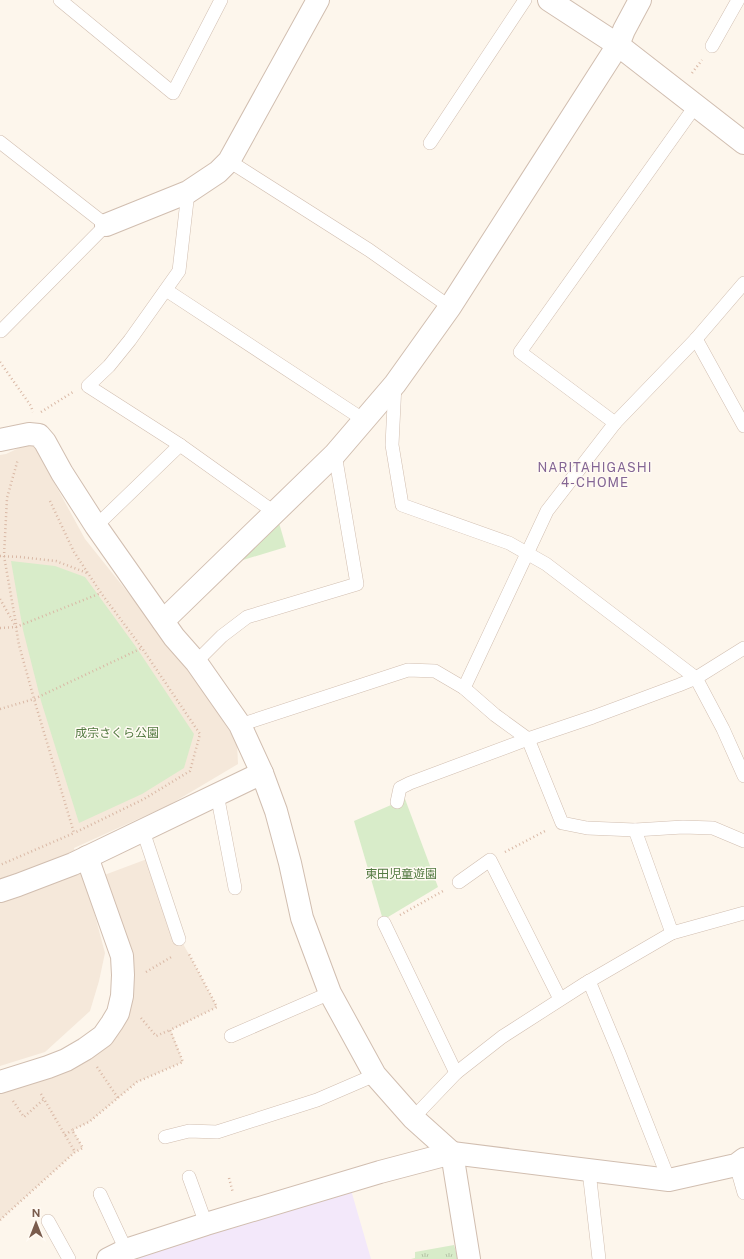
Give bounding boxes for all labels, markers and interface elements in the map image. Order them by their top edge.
district label: NARITAHIGASHI 4-CHOME [538,460,652,490]
park label: 成宗さくら公園 [75,726,159,740]
park label: 東田児童遊園 [365,867,437,881]
north arrow [16,1203,56,1243]
text: N [32,1207,40,1219]

